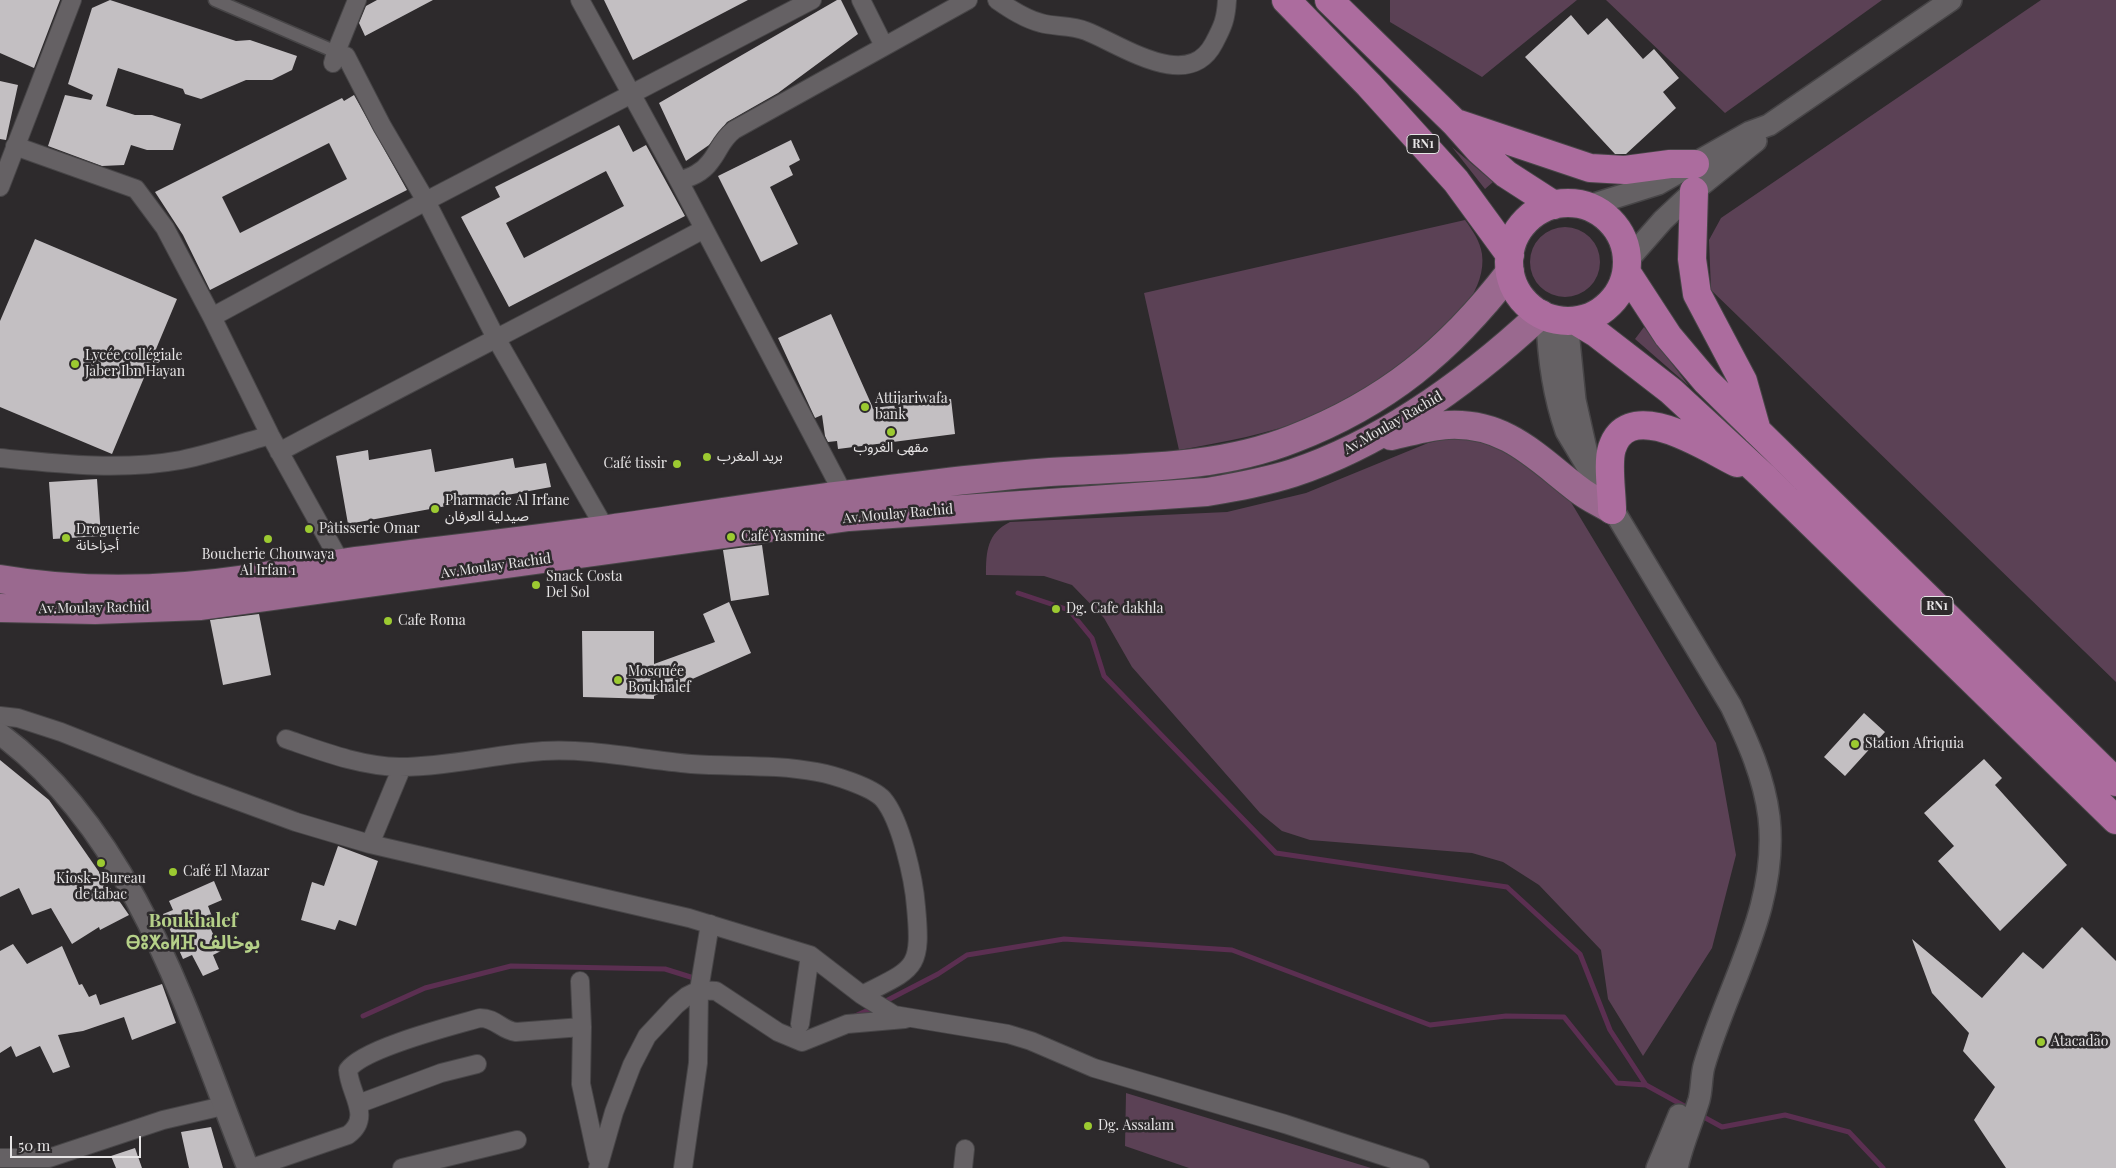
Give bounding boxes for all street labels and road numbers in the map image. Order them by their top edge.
road number: RN1 [1407,134,1439,154]
street label: Av.Moulay Rachid [1341,388,1445,458]
street label: Av.Moulay Rachid [842,501,954,527]
street label: Av.Moulay Rachid [440,550,552,582]
road number: RN1 [1921,596,1953,616]
street label: Av.Moulay Rachid [38,599,150,617]

